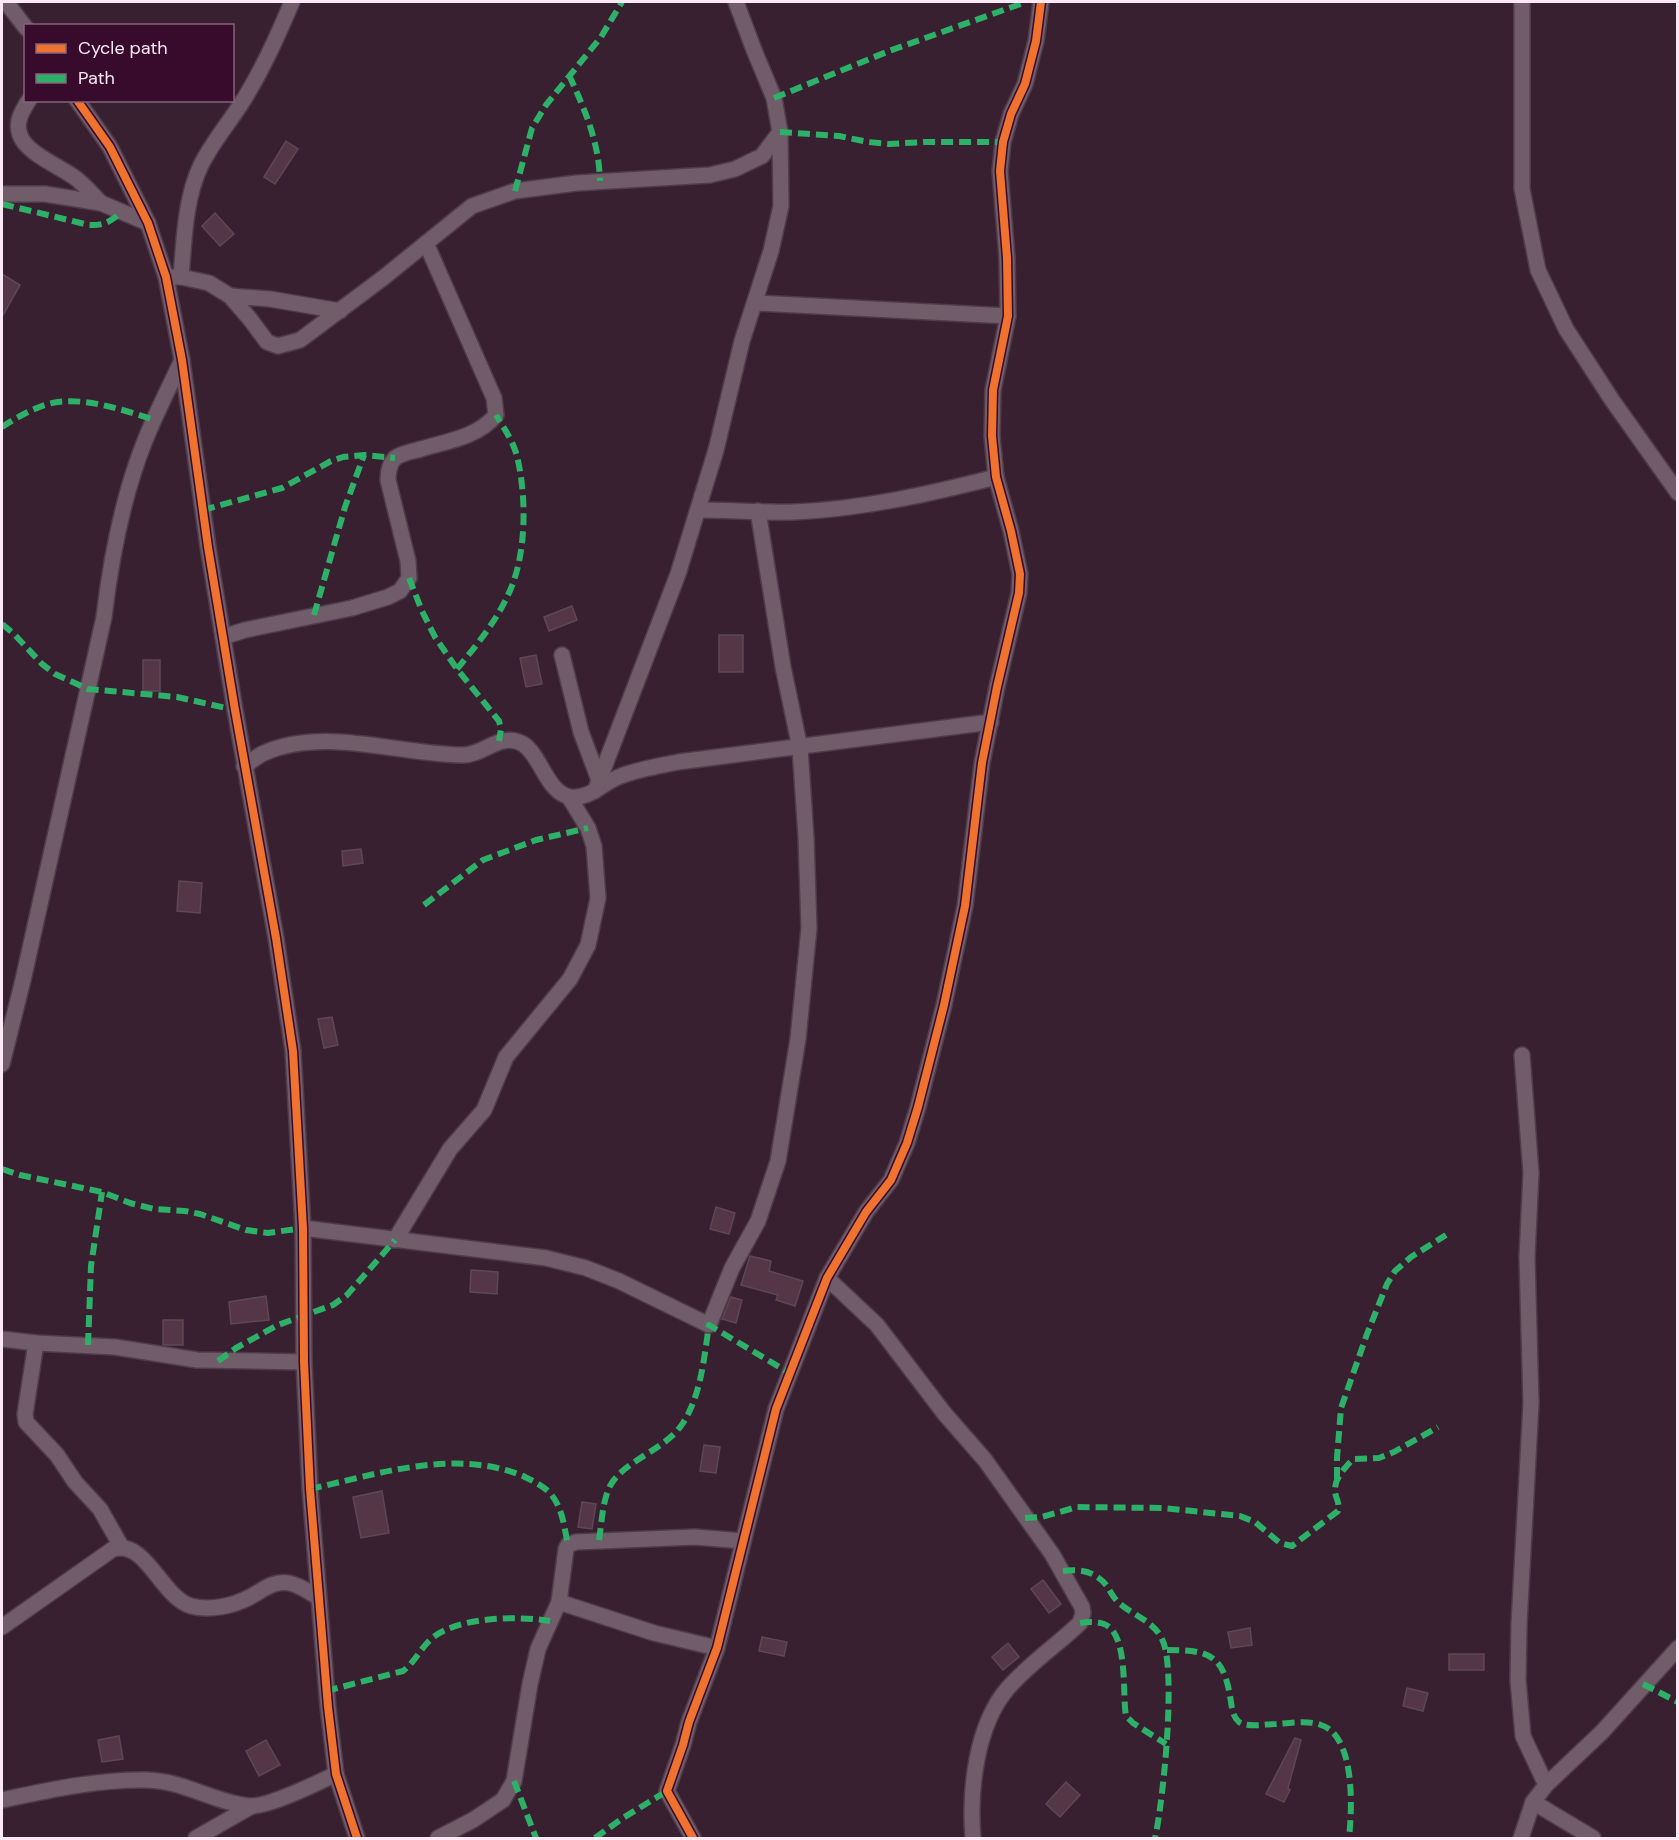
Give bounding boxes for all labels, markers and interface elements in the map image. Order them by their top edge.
legend [24,24,234,102]
text: Cycle path [78,36,168,60]
text: Path [78,66,115,90]

